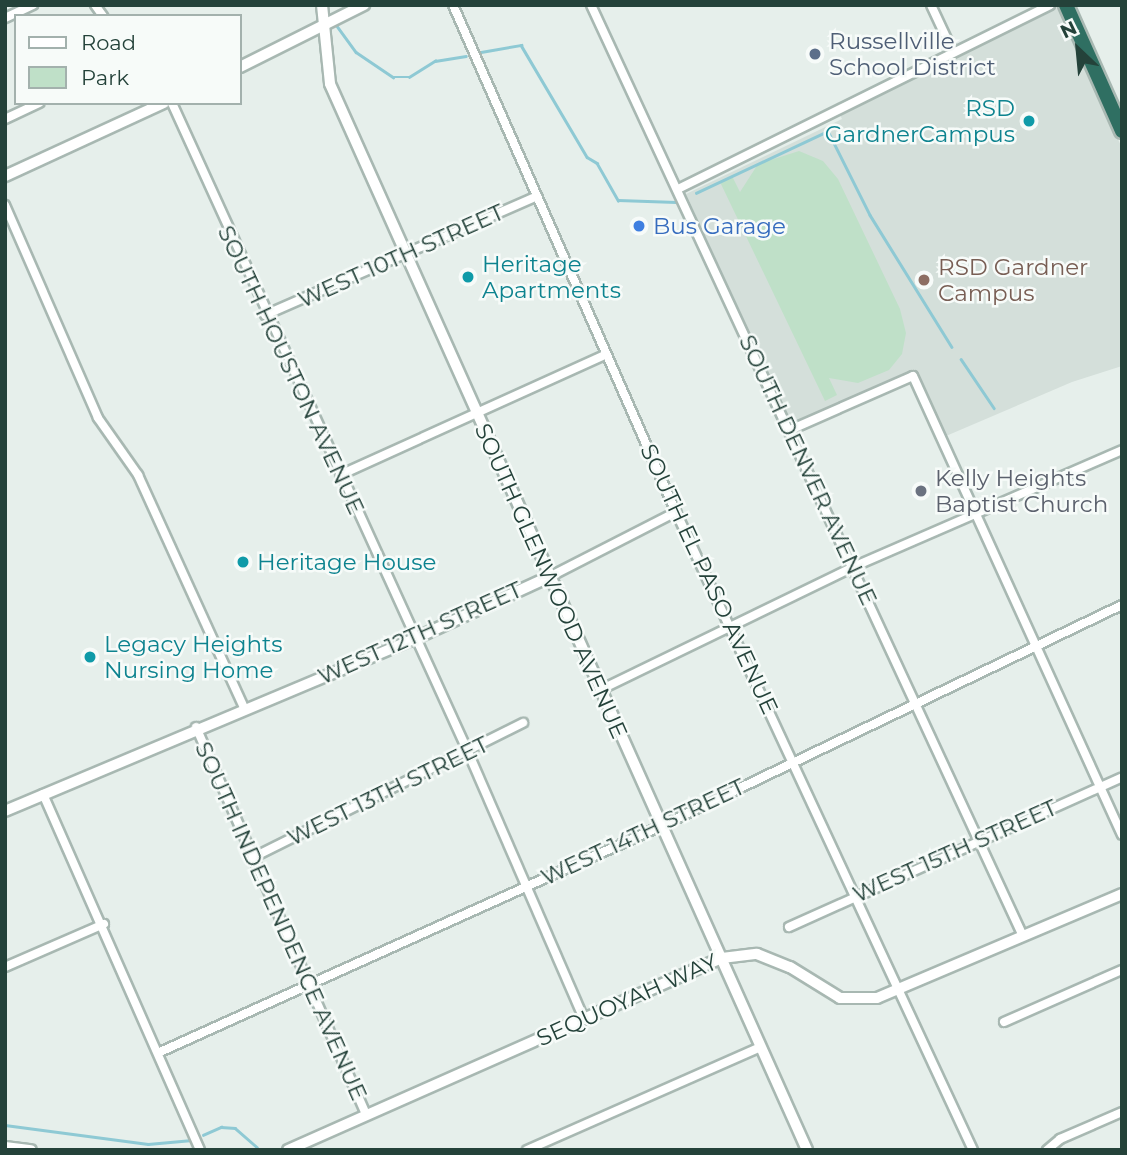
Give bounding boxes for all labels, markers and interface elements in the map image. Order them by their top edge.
legend [14,14,242,105]
north arrow [1043,14,1113,84]
text: N [1057,16,1081,43]
place label: Russellville School District [829,27,996,81]
text: Road [81,30,136,55]
marker: Russellville School District [807,46,823,62]
text: Park [81,65,129,90]
place label: RSD GardnerCampus [825,94,1015,148]
marker: RSD GardnerCampus [1021,113,1037,129]
street label: WEST 10TH STREET [294,198,508,314]
place label: Bus Garage [653,212,786,240]
marker: Bus Garage [631,218,647,234]
street label: SOUTH HOUSTON AVENUE [212,221,370,519]
place label: Heritage Apartments [482,250,621,304]
place label: RSD Gardner Campus [938,253,1088,307]
marker: Heritage Apartments [460,269,476,285]
marker: RSD Gardner Campus [916,272,932,288]
street label: SOUTH DENVER AVENUE [733,331,883,609]
street label: SOUTH GLENWOOD AVENUE [469,419,633,743]
street label: SOUTH EL PASO AVENUE [634,440,784,718]
place label: Kelly Heights Baptist Church [935,464,1108,518]
marker: Kelly Heights Baptist Church [913,483,929,499]
place label: Heritage House [257,548,436,576]
marker: Heritage House [235,554,251,570]
street label: WEST 12TH STREET [314,576,526,690]
place label: Legacy Heights Nursing Home [104,630,283,684]
marker: Legacy Heights Nursing Home [82,649,98,665]
street label: WEST 13TH STREET [283,730,493,852]
street label: SOUTH INDEPENDENCE AVENUE [189,737,373,1105]
street label: WEST 14TH STREET [537,773,749,891]
street label: WEST 15TH STREET [849,794,1061,908]
street label: SEQUOYAH WAY [532,948,722,1052]

